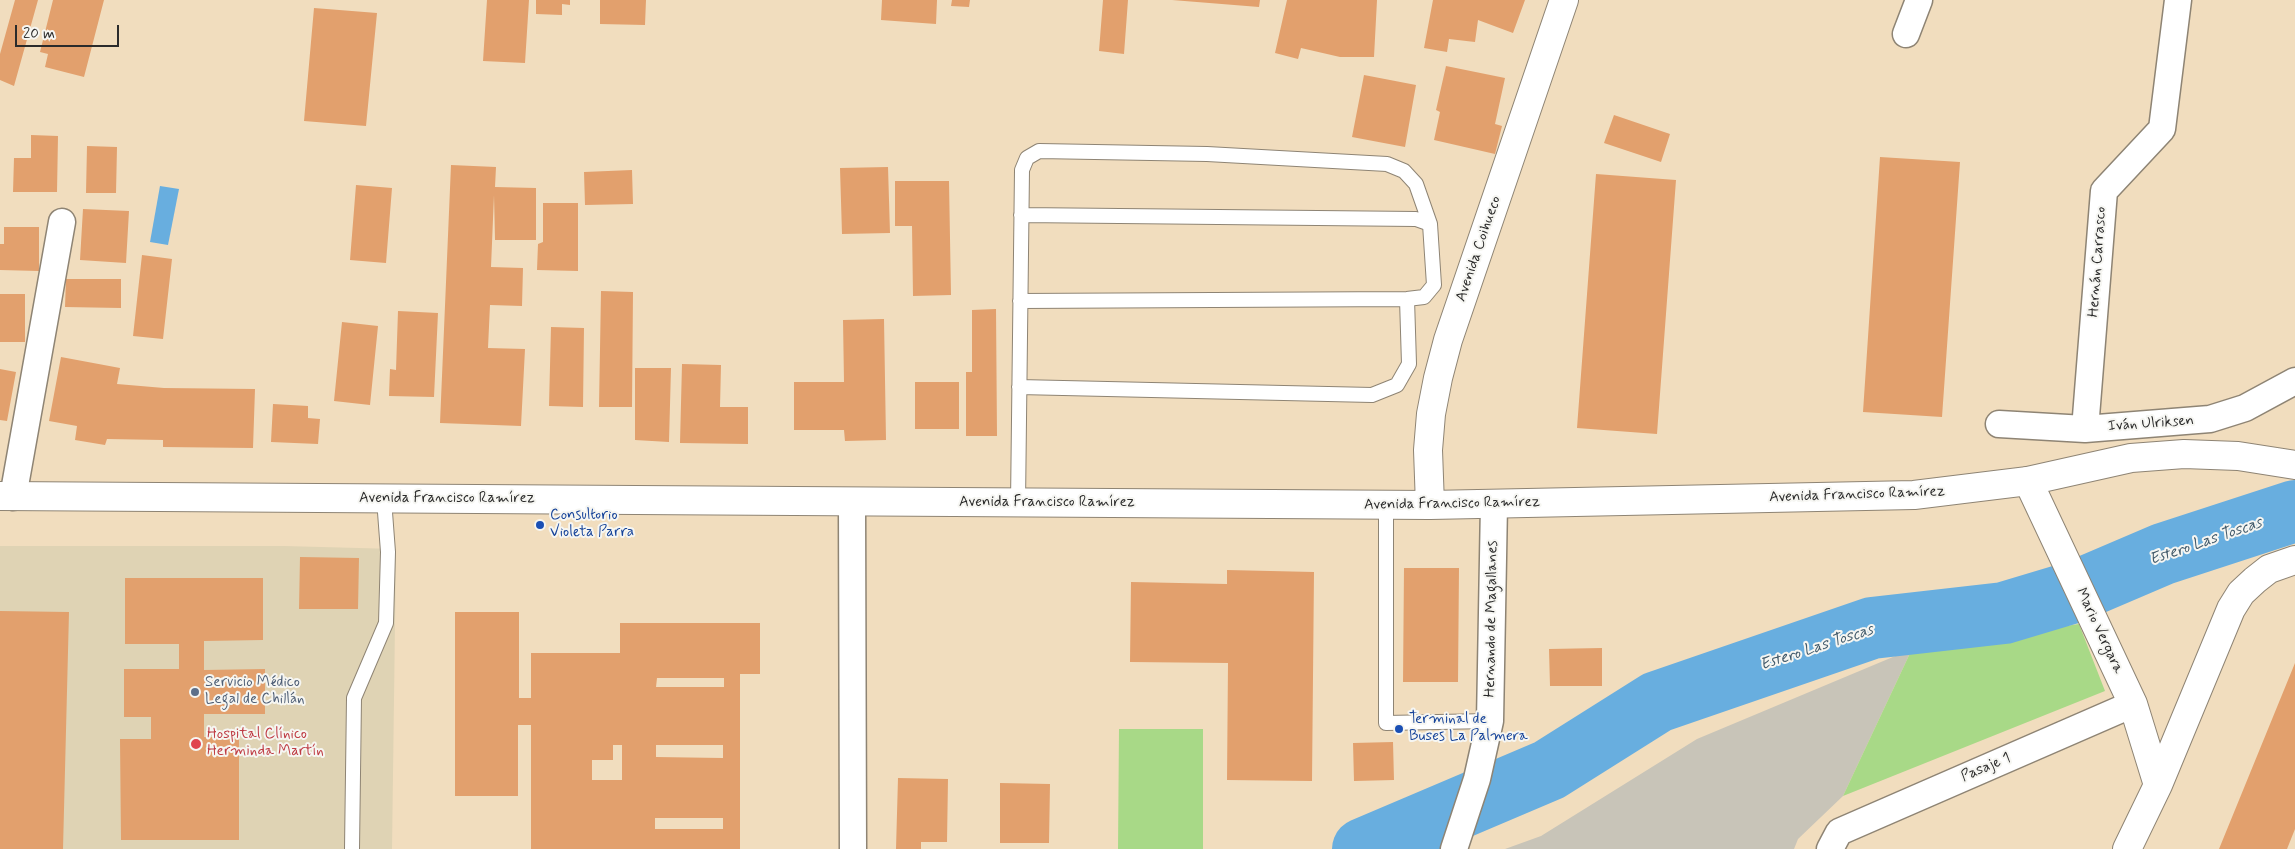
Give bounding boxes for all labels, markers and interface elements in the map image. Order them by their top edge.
scale bar [18,15,121,47]
text: 20 m [23,24,55,44]
street label: Avenida Coihueco [1453,194,1505,304]
street label: Hernán Carrasco [2085,206,2111,318]
street label: Iván Ulriksen [2107,412,2195,436]
street label: Avenida Francisco Ramírez [1769,483,1945,507]
street label: Avenida Francisco Ramírez [359,490,535,508]
street label: Avenida Francisco Ramírez [1364,493,1540,515]
street label: Avenida Francisco Ramírez [959,494,1135,512]
place label: Consultorio Violeta Parra [550,507,634,542]
water label: Estero Las Toscas [2147,514,2265,570]
marker: Consultorio Violeta Parra [534,519,546,531]
street label: Hernando de Magallanes [1482,540,1502,698]
street label: Mario Vergara [2071,585,2127,677]
water label: Estero Las Toscas [1758,621,1876,675]
place label: Servicio Médico Legal de Chillán [205,674,305,709]
marker: Servicio Médico Legal de Chillán [189,686,201,698]
place label: Terminal de Buses La Palmera [1409,711,1528,746]
marker: Terminal de Buses La Palmera [1393,723,1405,735]
place label: Hospital Clínico Herminda Martín [207,726,324,761]
marker: Hospital Clínico Herminda Martín [189,737,203,751]
street label: Pasaje 1 [1958,750,2014,786]

